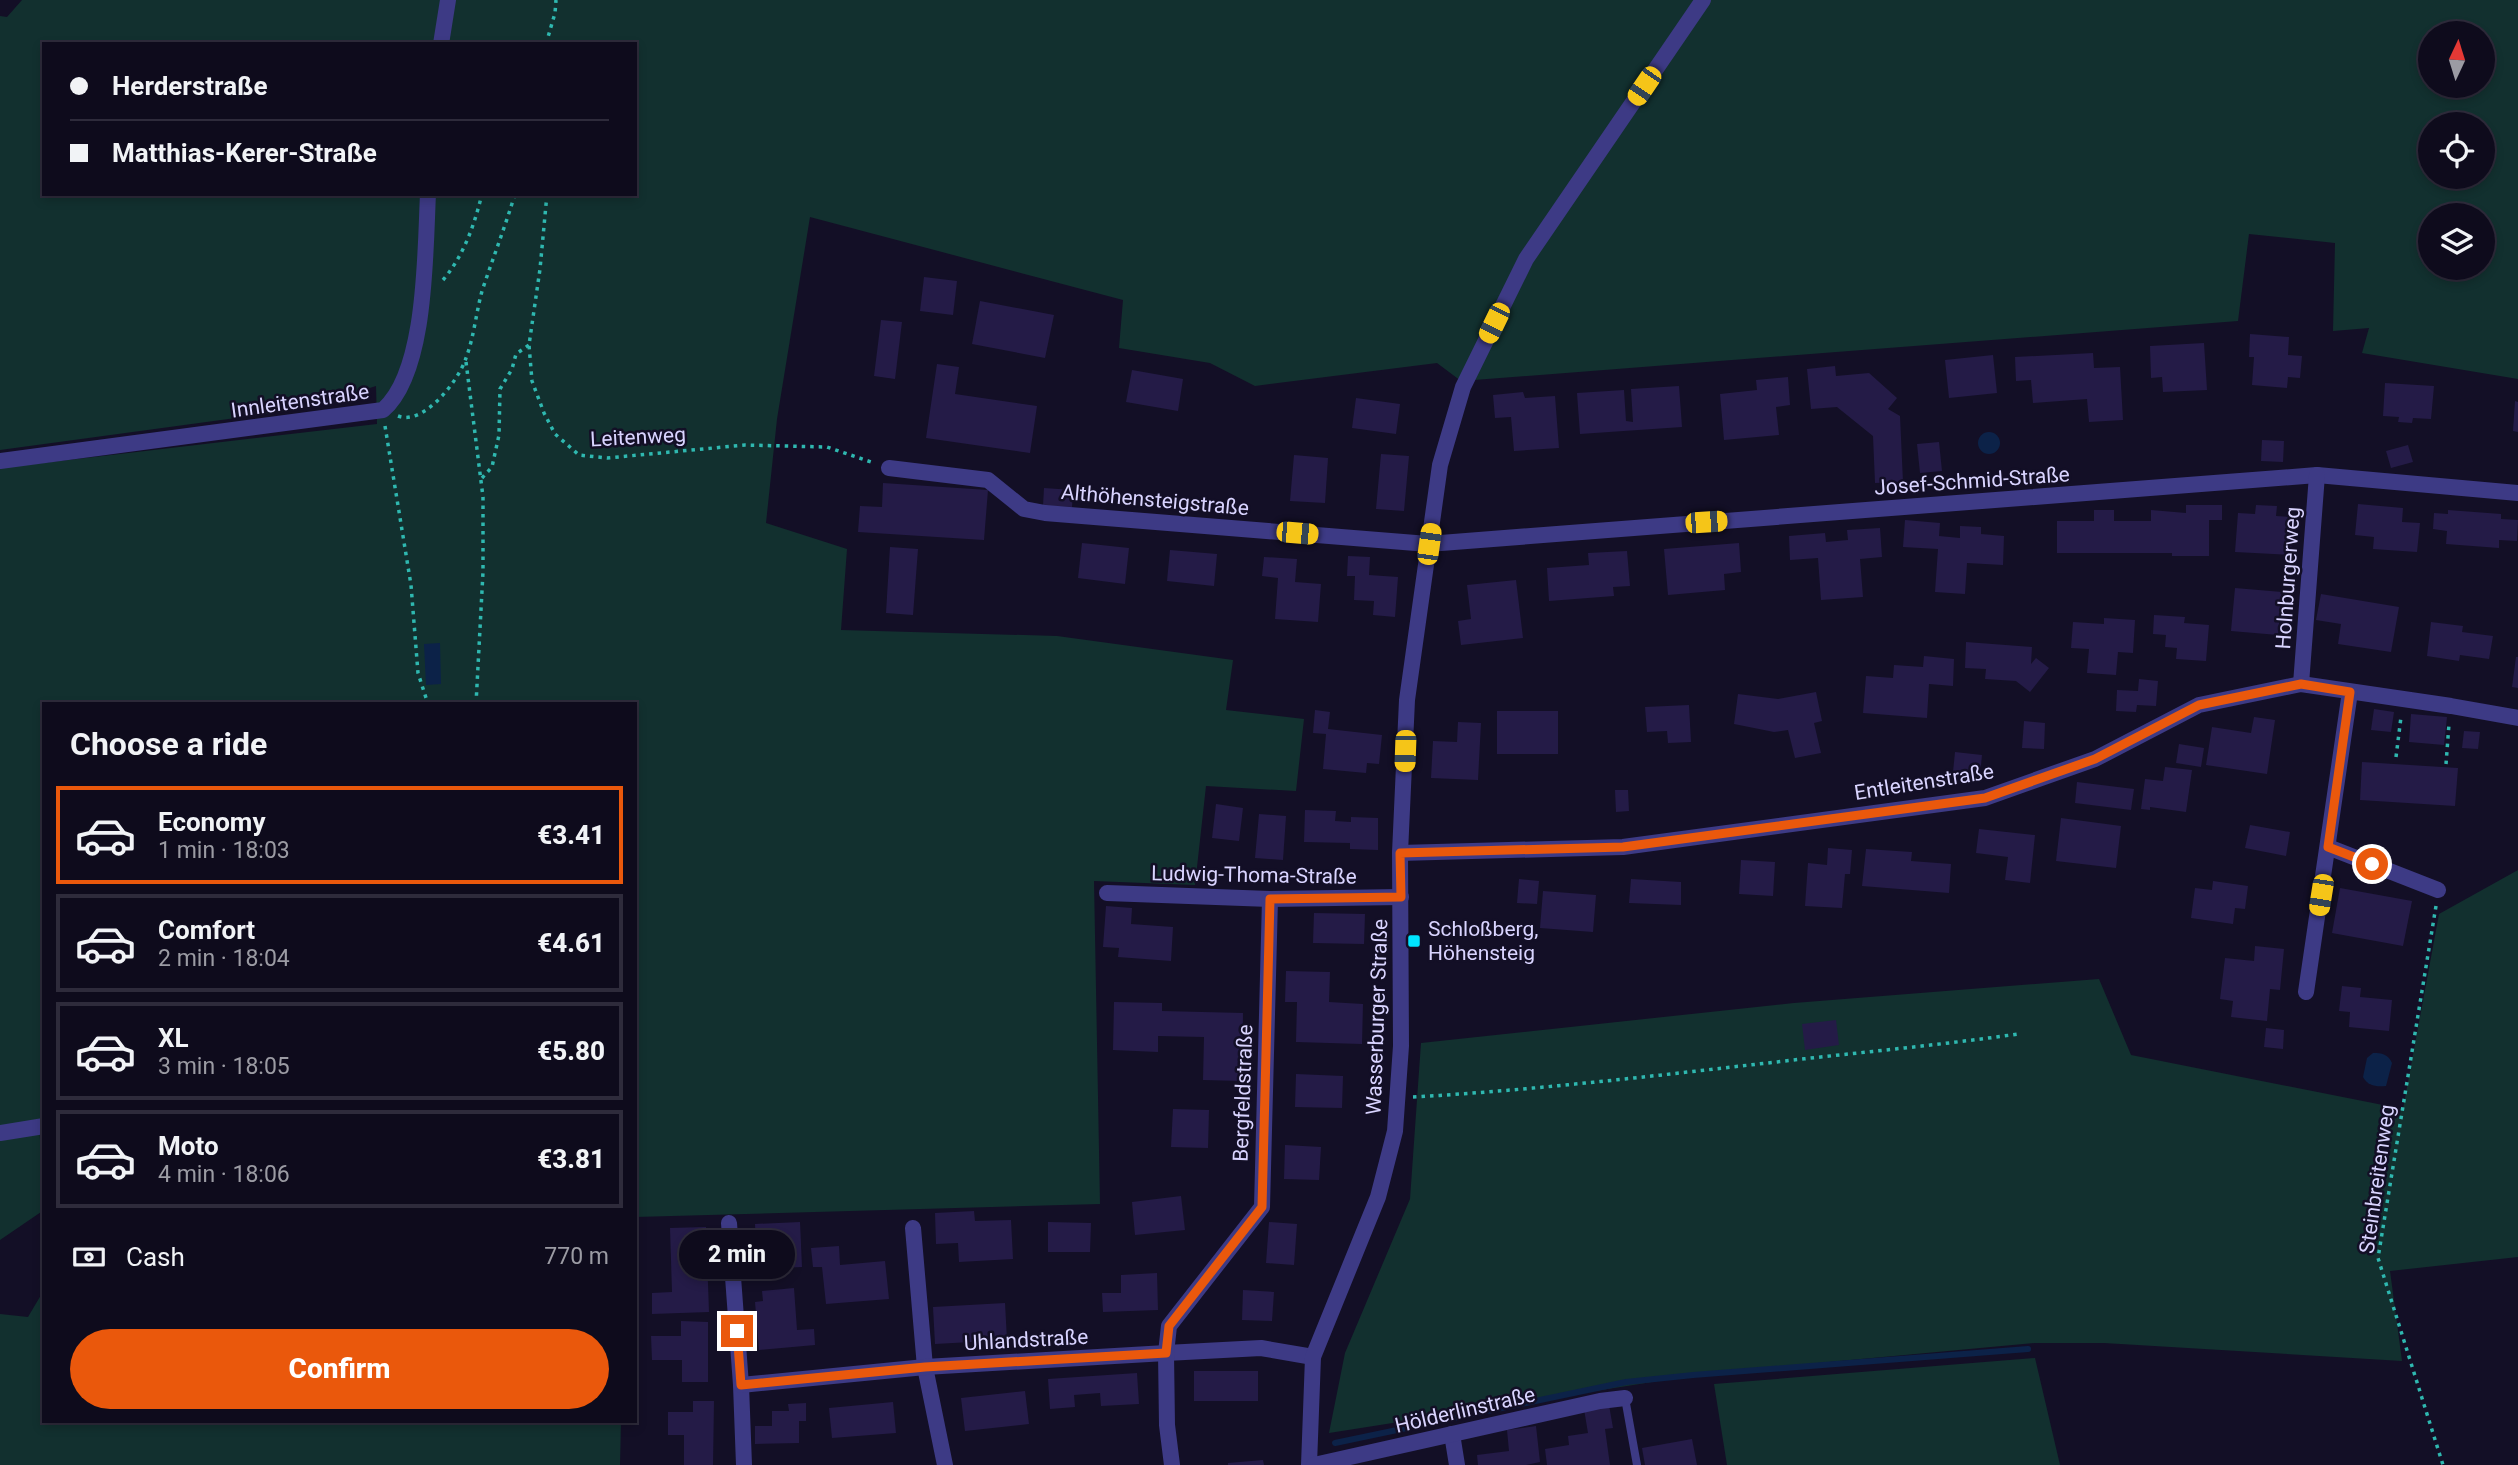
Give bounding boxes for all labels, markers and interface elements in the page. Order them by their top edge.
north arrow [2418,21,2496,98]
map controls [2418,21,2495,280]
car [1624,63,1665,109]
text: Herderstraße [112,71,268,101]
button: locate [2418,112,2495,189]
text: Matthias-Kerer-Straße [112,138,377,168]
button: layers [2418,203,2495,280]
car [1476,300,1513,346]
street label: Innleitenstraße [229,379,371,423]
street label: Leitenweg [590,423,686,451]
street label: Josef-Schmid-Straße [1873,462,2071,500]
street label: Althöhensteigstraße [1060,480,1250,520]
street label: Holnburgerweg [2271,506,2305,650]
car [1685,510,1728,534]
car [1276,521,1319,545]
car [1416,522,1443,566]
text: Choose a ride [70,725,267,763]
car [1394,730,1417,772]
street label: Entleitenstraße [1853,759,1995,805]
icon: car [74,804,137,867]
text: Economy [158,807,265,837]
text: €3.41 [537,820,605,850]
text: 1 min · 18:03 [158,837,290,864]
route start [2356,848,2388,880]
street label: Ludwig-Thoma-Straße [1151,861,1357,889]
car [2308,873,2335,917]
icon: car [74,912,137,975]
text: Comfort [158,915,255,945]
place label: Schloßberg, Höhensteig [1428,917,1538,965]
street label: Wasserburger Straße [1362,919,1392,1115]
text: €4.61 [537,928,605,958]
marker: Schloßberg, Höhensteig [1406,933,1422,949]
text: 2 min · 18:04 [158,945,290,972]
icon: car [74,1020,137,1083]
text: XL [158,1023,189,1053]
street label: Bergfeldstraße [1229,1024,1257,1162]
text: €5.80 [537,1036,605,1066]
text: 3 min · 18:05 [158,1053,290,1080]
street label: Steinbreitenweg [2355,1103,2399,1255]
icon: car [74,1128,137,1191]
text: Moto [158,1131,219,1161]
text: €3.81 [537,1144,605,1174]
text: 4 min · 18:06 [158,1161,290,1188]
callout: 2 min [679,1230,795,1278]
icon: cash [70,1238,108,1276]
text: 2 min [708,1241,766,1268]
text: Cash [126,1242,185,1272]
text: 770 m [544,1243,609,1270]
route end [721,1315,753,1347]
street label: Uhlandstraße [963,1325,1089,1355]
button: Confirm [70,1329,609,1409]
street label: Hölderlinstraße [1392,1382,1538,1438]

